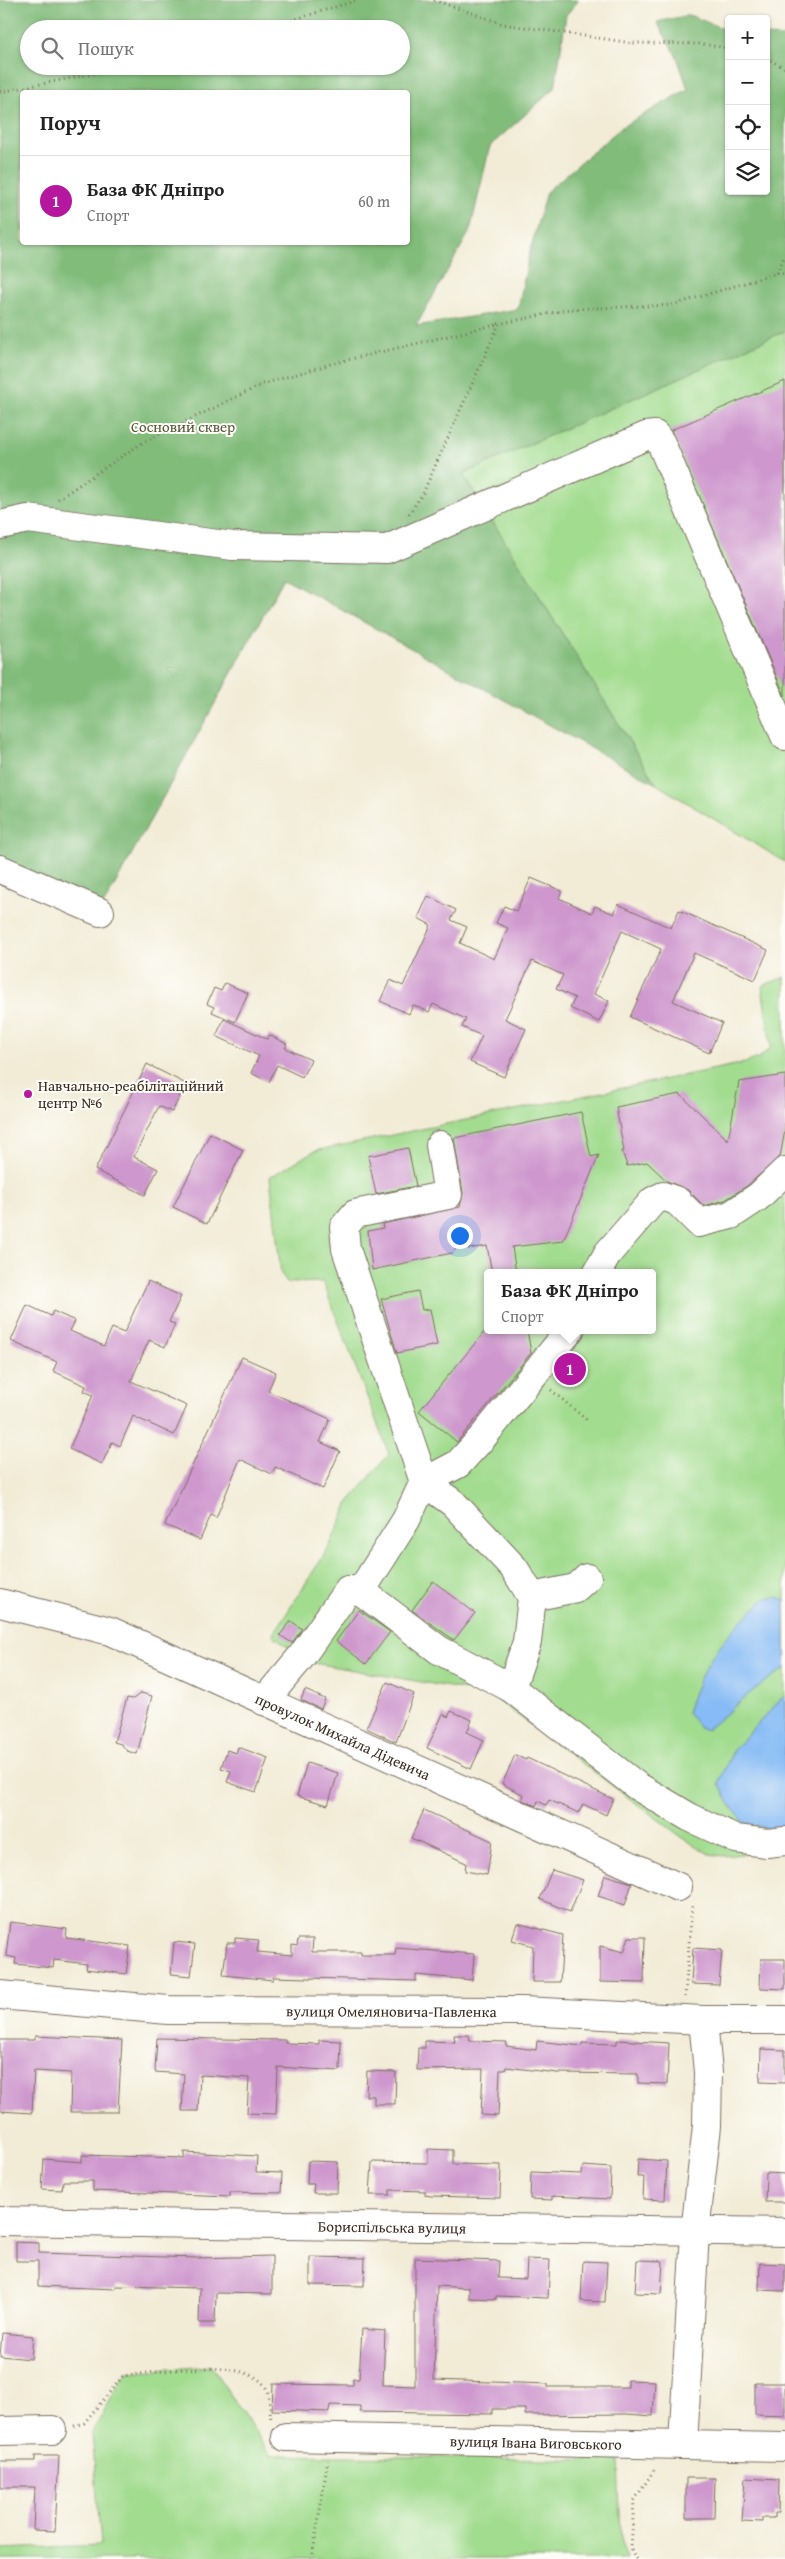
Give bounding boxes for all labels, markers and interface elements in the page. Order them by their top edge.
map controls [725,15,770,195]
button: + [725,15,770,60]
search box [20,20,410,75]
icon: search [38,34,66,62]
text: Пошук [78,34,134,62]
button: − [725,60,770,105]
button: locate [725,105,770,150]
text: Поруч [40,107,101,138]
button: layers [725,150,770,195]
text: База ФК Дніпро [87,175,224,203]
text: 1 [52,189,60,213]
text: 60 m [358,189,390,213]
text: Спорт [87,203,129,227]
park label: Сосновий сквер [131,416,235,437]
place label: Навчально-реабілітаційний центр №6 [38,1075,224,1113]
marker: Навчально-реабілітаційний центр №6 [22,1088,34,1100]
your location [447,1223,473,1249]
popup [484,1269,656,1334]
text: База ФК Дніпро [501,1276,639,1304]
text: Спорт [501,1304,544,1328]
pin: 1 [554,1350,586,1388]
street label: провулок Михайла Дідевича [252,1687,435,1785]
street label: вулиця Омеляновича-Павленка [286,2000,497,2021]
street label: Бориспільська вулиця [318,2215,467,2238]
street label: вулиця Івана Виговського [450,2430,622,2454]

